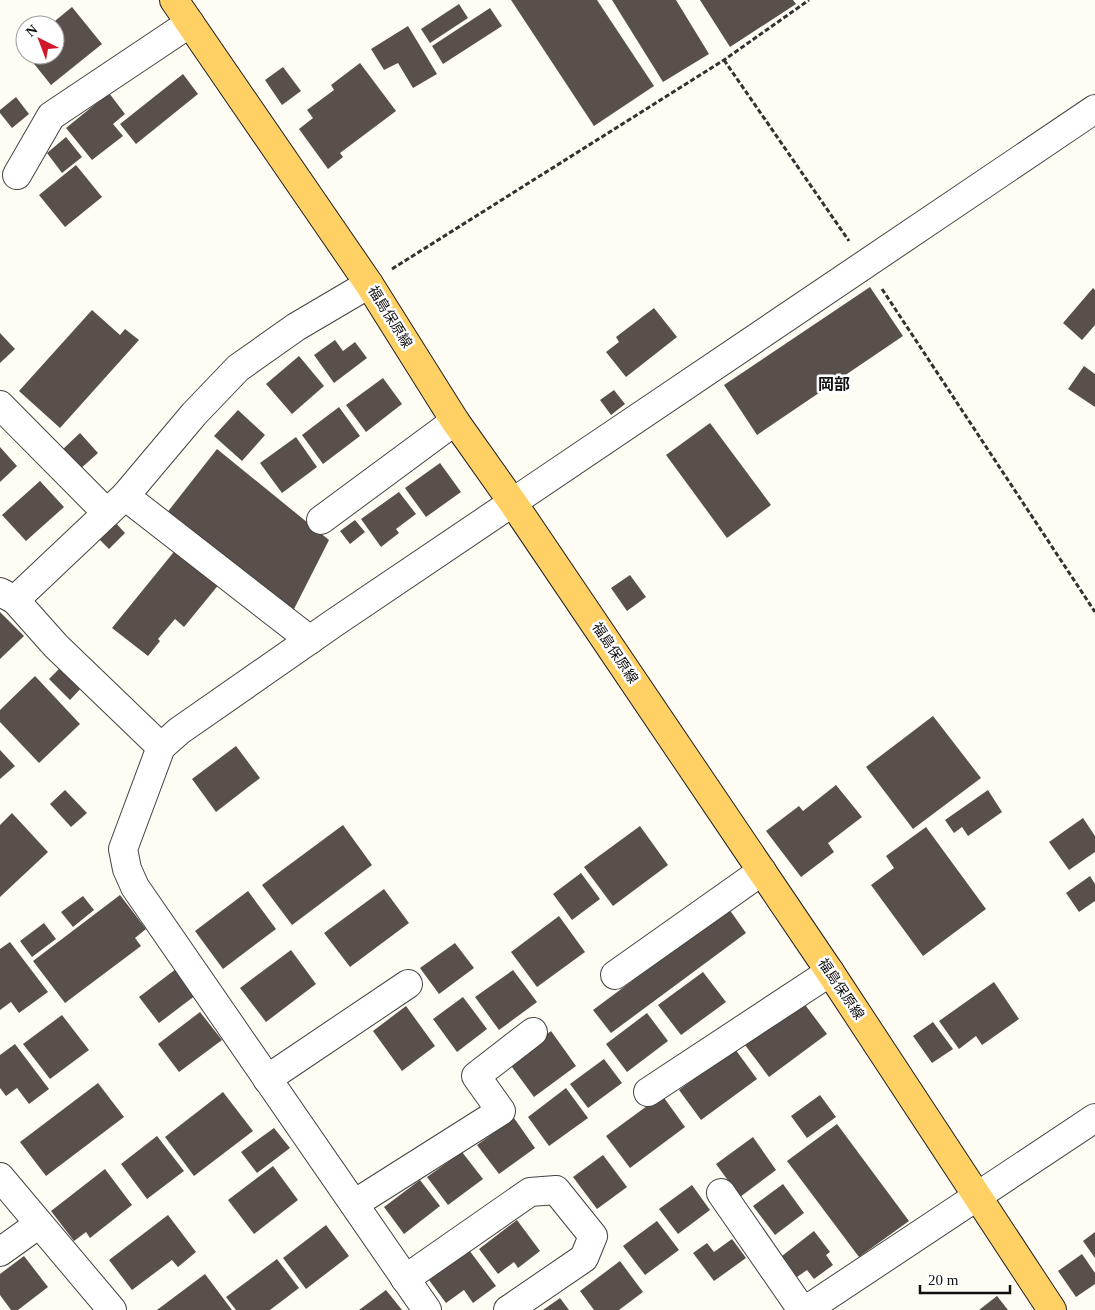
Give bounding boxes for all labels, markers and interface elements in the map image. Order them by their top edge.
north arrow [15,15,65,65]
text: N [23,22,40,40]
street label: 福島保原線 [365,283,415,351]
district label: 岡部 [818,376,850,393]
street label: 福島保原線 [589,620,641,686]
street label: 福島保原線 [815,956,867,1022]
scale bar [920,1262,1010,1294]
text: 20 m [928,1272,959,1288]

